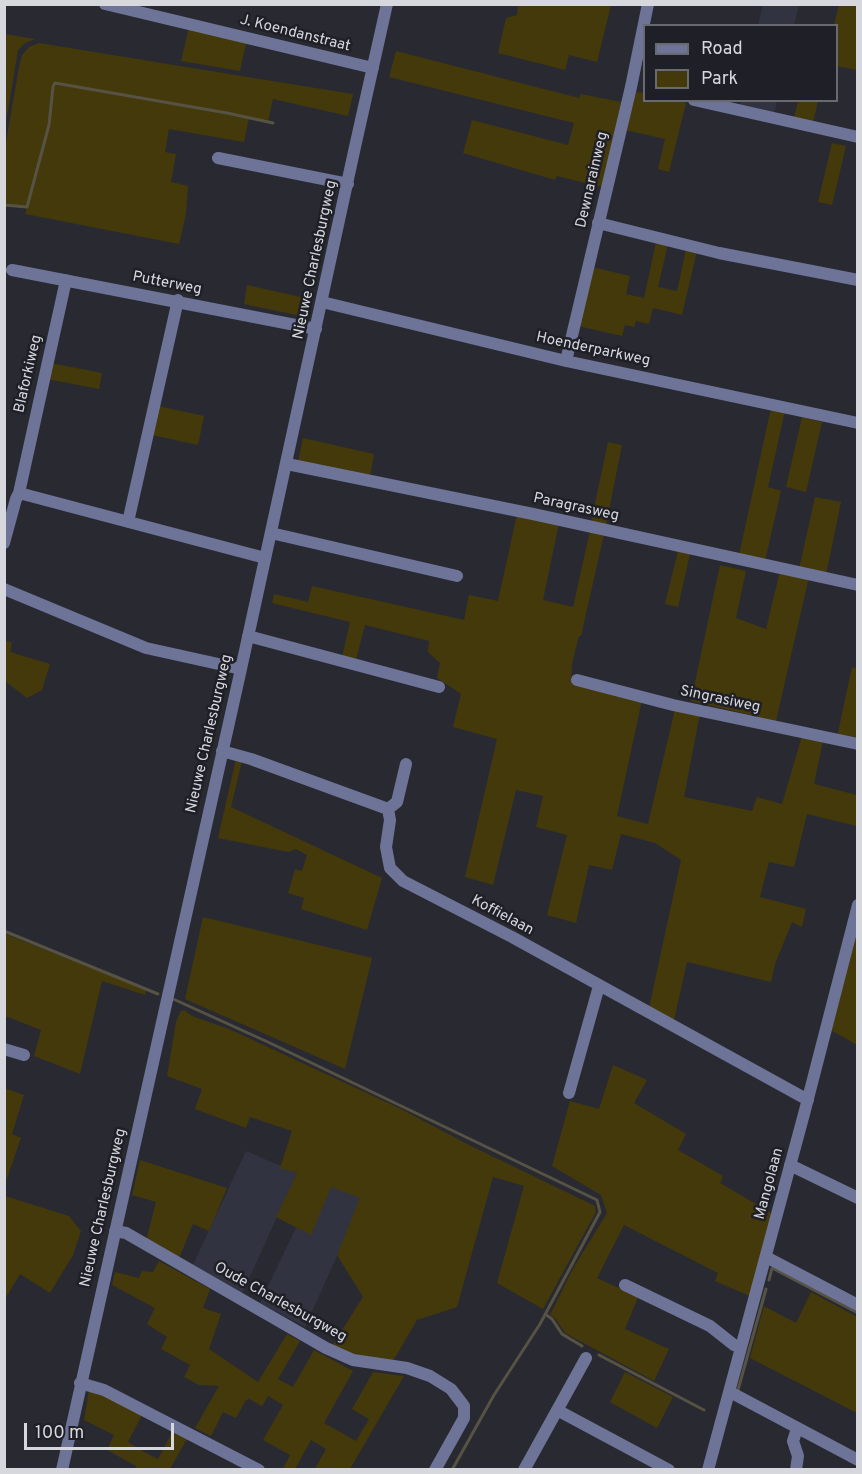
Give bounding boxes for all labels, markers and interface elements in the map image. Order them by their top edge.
street label: J. Koendanstraat [238,12,352,56]
legend [643,24,838,102]
text: Road [701,38,743,61]
text: Park [701,68,738,91]
street label: Dewnarainweg [573,130,613,230]
street label: Nieuwe Charlesburgweg [290,179,342,341]
street label: Putterweg [131,268,203,300]
street label: Hoenderparkweg [534,329,652,371]
street label: Blaforkiweg [11,333,47,415]
street label: Paragrasweg [532,490,620,526]
street label: Nieuwe Charlesburgweg [183,653,237,815]
street label: Singrasiweg [678,683,762,717]
street label: Koffielaan [468,892,536,940]
street label: Nieuwe Charlesburgweg [77,1127,131,1289]
street label: Mangolaan [752,1146,788,1222]
street label: Oude Charlesburgweg [211,1259,349,1347]
scale bar [27,1411,177,1449]
text: 100 m [35,1422,84,1445]

